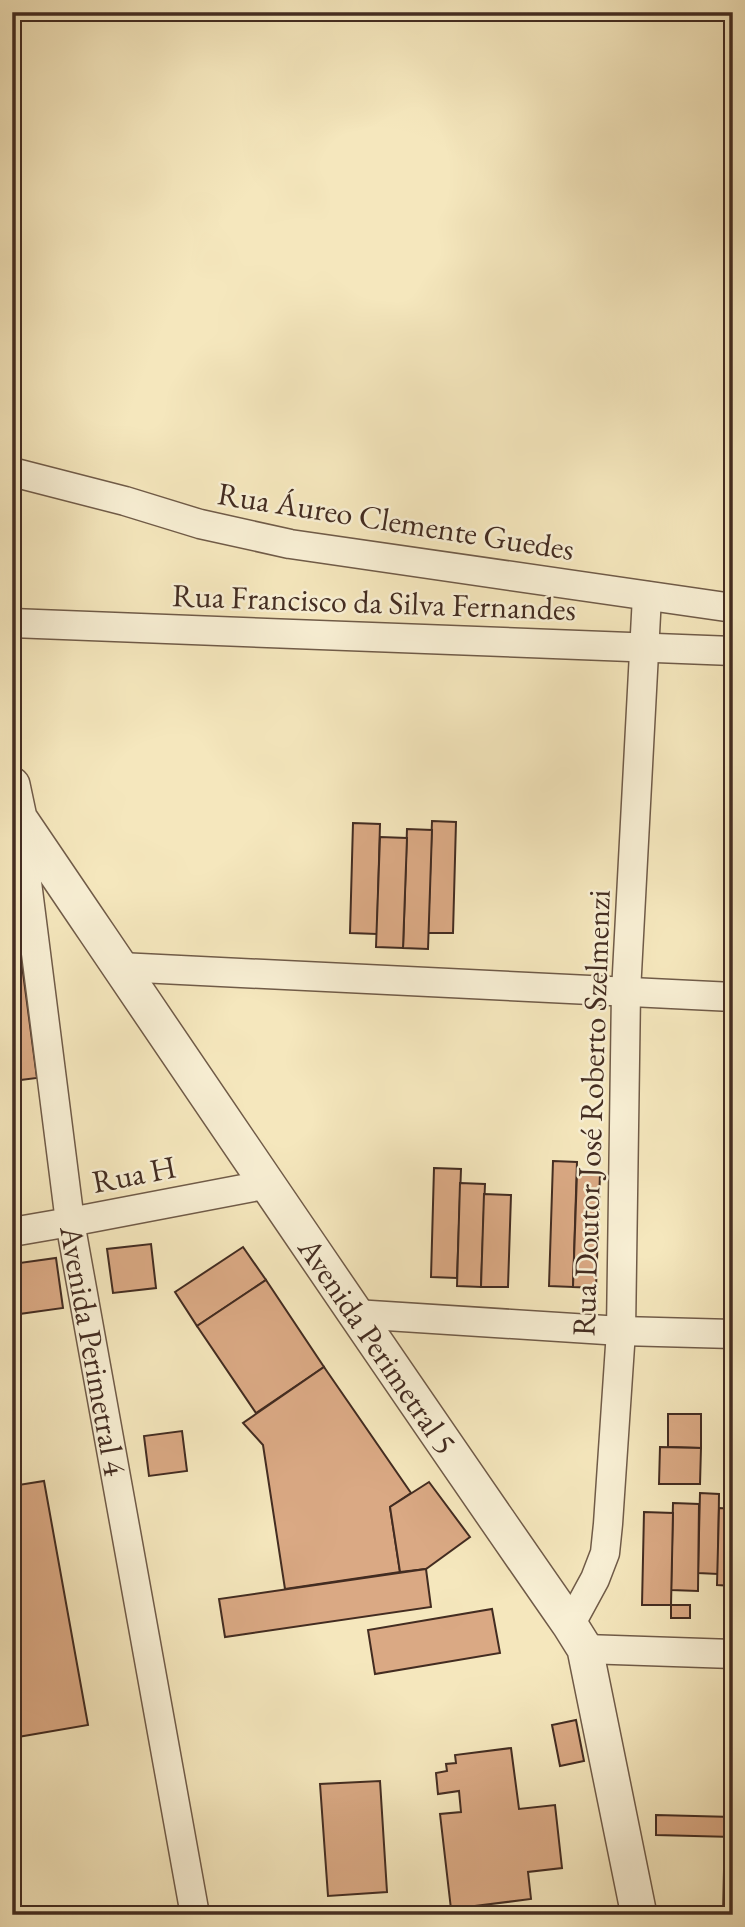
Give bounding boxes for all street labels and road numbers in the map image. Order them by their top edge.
street label: Rua Áureo Clemente Guedes [215,472,577,570]
street label: Rua Francisco da Silva Fernandes [171,574,577,630]
street label: Rua Doutor José Roberto Szelmenzi [562,889,620,1337]
street label: Rua H [88,1145,180,1203]
street label: Avenida Perimetral 4 [50,1221,136,1480]
street label: Avenida Perimetral 5 [288,1229,467,1462]

